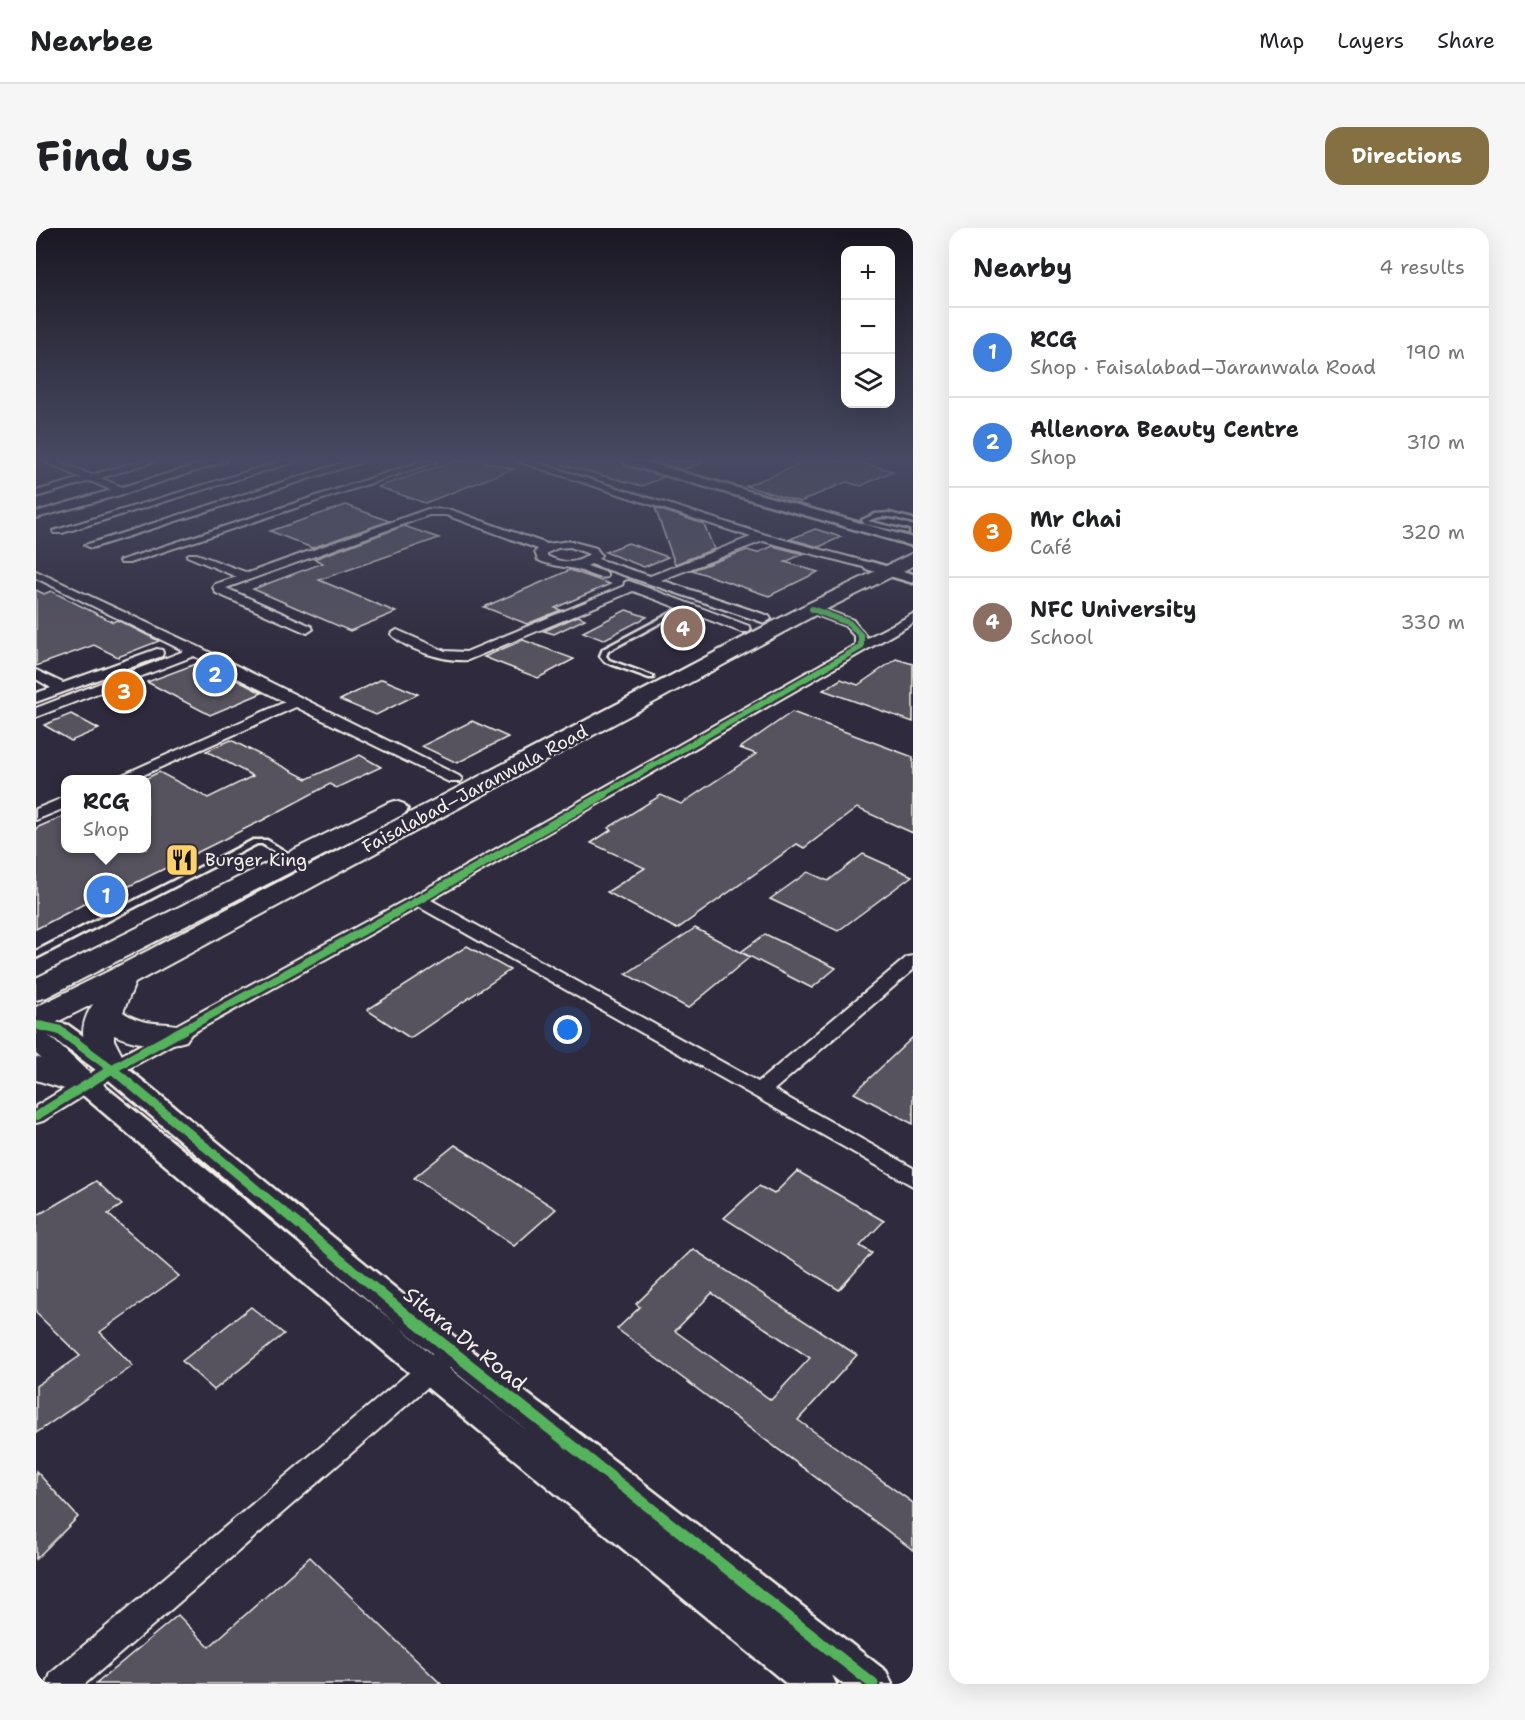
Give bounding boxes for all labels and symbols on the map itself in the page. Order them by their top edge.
pin: 4 [664,606,702,650]
pin: 2 [196,652,234,696]
pin: 3 [104,668,143,714]
street label: Faisalabad–Jaranwala Road [358,719,592,859]
restaurant icon: Burger King [164,842,200,878]
place label: Burger King [205,848,307,872]
pin: 1 [86,872,126,918]
your location [553,1015,582,1044]
street label: Sitara Dr Road [397,1281,533,1397]

